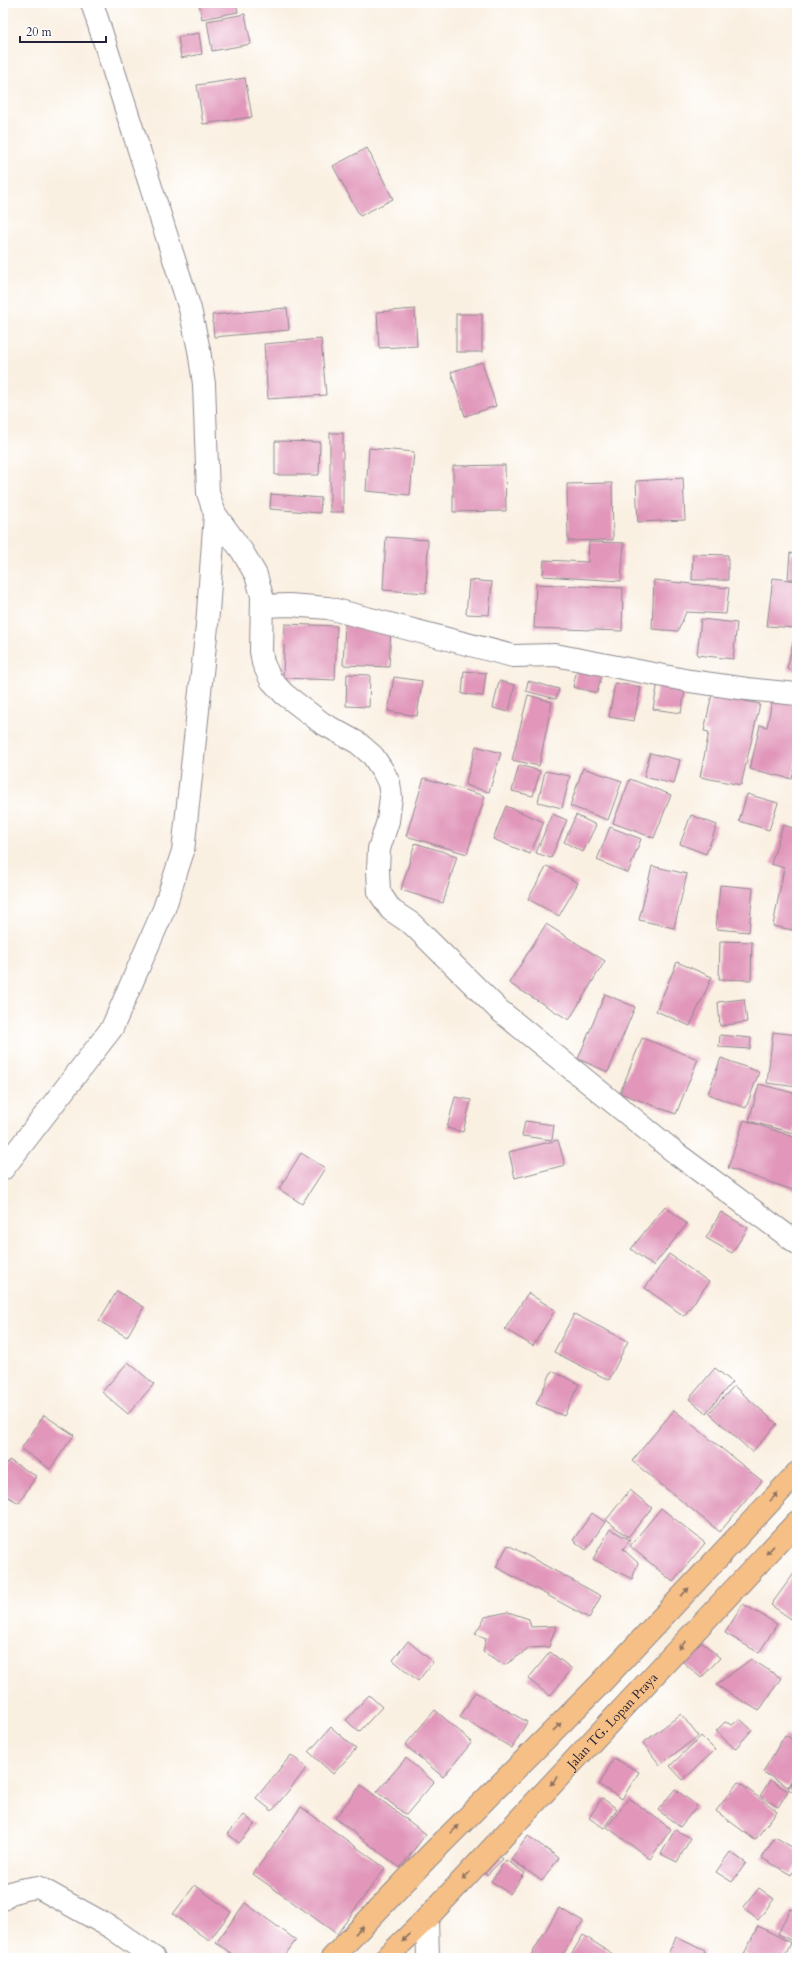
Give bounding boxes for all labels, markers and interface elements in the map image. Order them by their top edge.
scale bar [20,18,106,44]
text: 20 m [26,24,53,40]
one-way arrow [769,1492,779,1502]
one-way arrow [766,1545,775,1555]
one-way arrow [680,1587,690,1597]
one-way arrow [678,1641,687,1650]
street label: Jalan TG. Lopan Praya [562,1669,662,1774]
one-way arrow [552,1722,562,1732]
one-way arrow [549,1776,559,1786]
one-way arrow [450,1824,460,1834]
one-way arrow [461,1871,470,1881]
one-way arrow [354,1925,364,1935]
one-way arrow [401,1933,411,1943]

